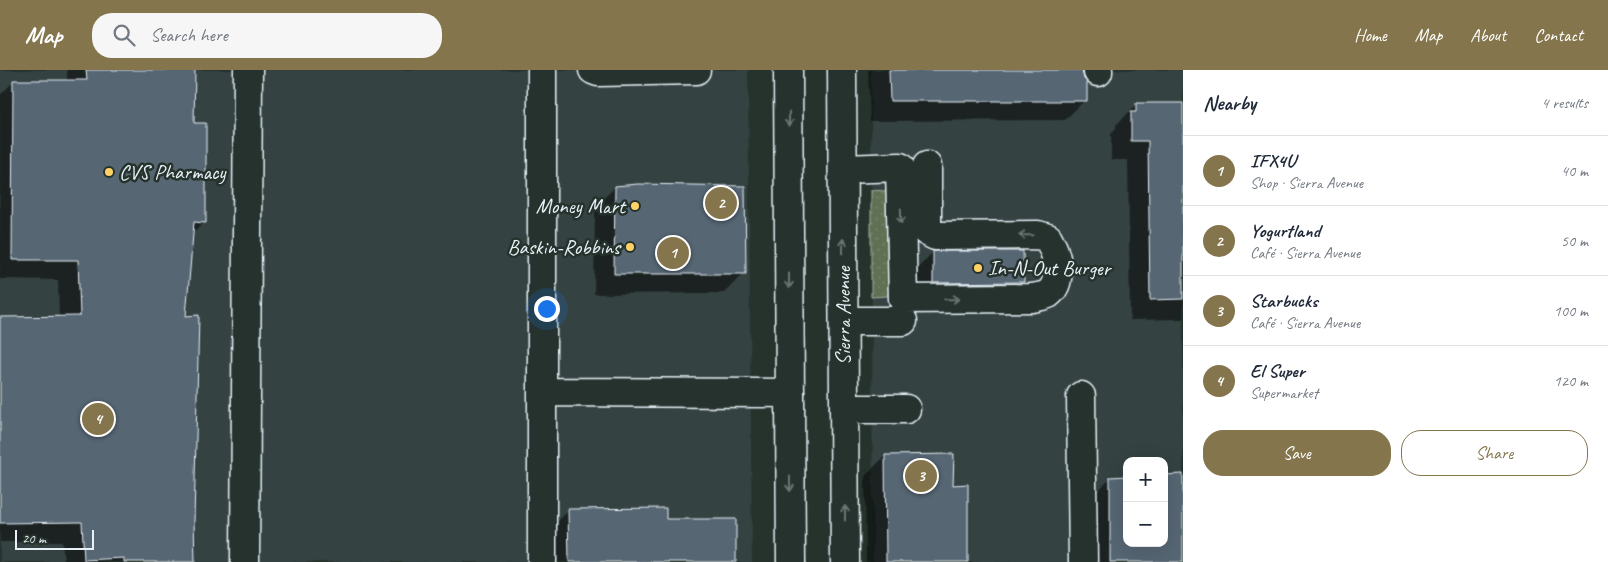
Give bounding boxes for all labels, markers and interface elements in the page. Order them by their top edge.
search box [92,13,442,58]
text: Map [25,20,62,50]
icon: search [110,21,138,49]
text: Search here [150,23,228,47]
text: Home [1354,24,1387,46]
text: Map [1415,24,1442,46]
text: About [1470,24,1506,46]
text: Contact [1534,24,1583,46]
text: Nearby [1203,90,1256,116]
text: 4 results [1541,93,1588,113]
one-way arrow [784,110,794,126]
text: IFX4U [1250,149,1295,173]
place label: CVS Pharmacy [119,159,227,185]
text: 1 [1215,161,1223,181]
text: 40 m [1561,161,1588,181]
marker: CVS Pharmacy [103,166,115,178]
text: Shop · Sierra Avenue [1250,173,1363,193]
pin: 2 [705,184,737,222]
place label: Money Mart [536,193,627,219]
marker: Money Mart [629,200,641,212]
one-way arrow [896,207,906,223]
text: Yogurtland [1250,219,1320,243]
one-way arrow [1019,230,1035,239]
text: 2 [1215,231,1223,251]
text: 50 m [1561,231,1588,251]
place label: Baskin-Robbins [508,234,622,260]
pin: 1 [657,234,689,272]
one-way arrow [838,238,848,254]
marker: Baskin-Robbins [624,241,636,253]
text: Café · Sierra Avenue [1250,243,1360,263]
place label: In-N-Out Burger [988,255,1113,281]
marker: In-N-Out Burger [972,262,984,274]
street label: Sierra Avenue [830,266,856,365]
one-way arrow [784,272,794,289]
text: Starbucks [1250,289,1318,313]
one-way arrow [943,294,959,304]
your location [534,296,560,322]
text: 3 [1215,301,1223,321]
text: 100 m [1554,301,1588,321]
text: Café · Sierra Avenue [1250,313,1360,333]
text: El Super [1250,359,1305,383]
text: 4 [1215,371,1223,391]
text: 120 m [1554,371,1588,391]
text: Supermarket [1250,383,1318,403]
pin: 4 [82,400,114,438]
button: Save [1203,430,1391,476]
button: Share [1401,430,1588,476]
pin: 3 [905,457,937,495]
map controls [1123,457,1168,547]
button: + [1123,457,1168,502]
one-way arrow [786,476,795,492]
button: − [1123,502,1168,547]
one-way arrow [840,506,850,522]
scale bar [15,527,94,550]
text: 20 m [22,530,46,547]

